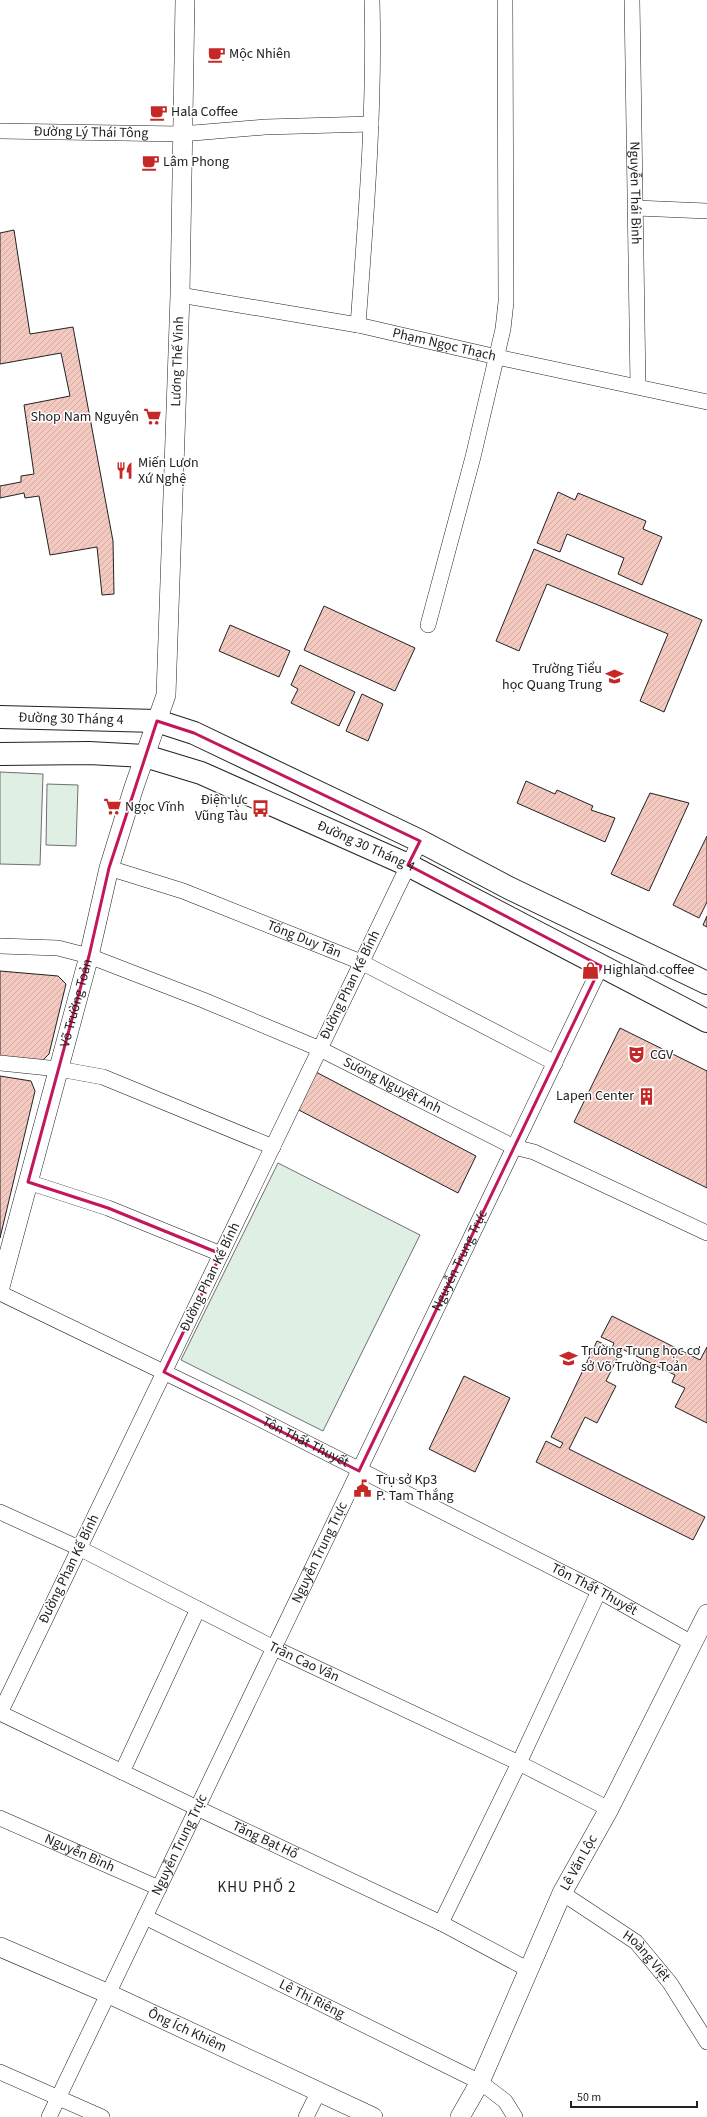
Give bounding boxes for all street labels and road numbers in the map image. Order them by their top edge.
street label: Đường Lý Thái Tông [33,122,149,143]
street label: Nguyễn Thái Bình [624,141,646,245]
street label: Lương Thế Vinh [166,316,189,407]
street label: Phạm Ngọc Thạch [390,323,498,366]
street label: Đường 30 Tháng 4 [18,707,124,730]
street label: Đường 30 Tháng 4 [314,816,418,877]
street label: Tống Duy Tân [264,916,344,963]
street label: Đường Phan Kế Bính [315,927,385,1043]
street label: Võ Trường Toản [55,957,98,1049]
street label: Sương Nguyệt Anh [340,1052,445,1119]
street label: Nguyễn Trung Trực [427,1206,493,1314]
street label: Đường Phan Kế Bính [175,1219,245,1335]
street label: Tôn Thất Thuyết [259,1412,353,1473]
street label: Nguyễn Trung Trực [287,1498,353,1607]
street label: Đường Phan Kế Bính [34,1511,104,1627]
street label: Tôn Thất Thuyết [548,1558,641,1621]
street label: Trần Cao Vân [265,1637,343,1687]
street label: Nguyễn Trung Trực [147,1790,213,1899]
street label: Tăng Bạt Hổ [229,1816,301,1864]
street label: Nguyễn Bình [41,1829,118,1877]
street label: Lê Văn Lộc [555,1831,603,1894]
street label: Hoàng Việt [618,1926,675,1986]
street label: Lê Thị Riêng [276,1975,348,2024]
street label: Ông Ích Khiêm [144,2003,230,2057]

